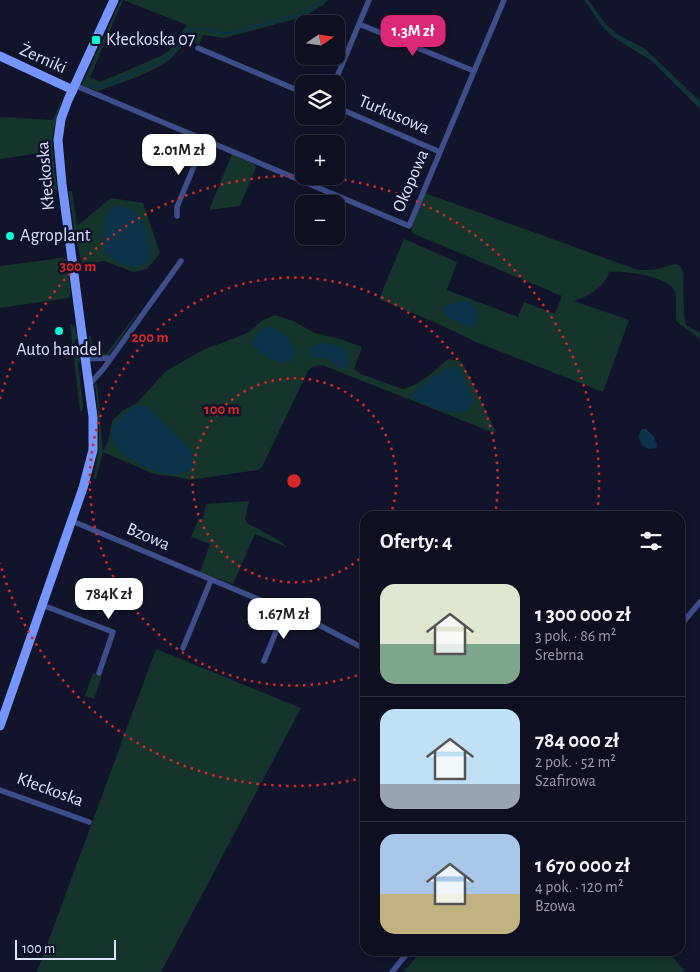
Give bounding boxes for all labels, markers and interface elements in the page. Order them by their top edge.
north arrow [295,15,345,65]
map controls [295,15,345,245]
pin: 1.3M zł [367,15,459,57]
text: 1.3M zł [392,23,434,39]
place label: Kłeckoska 07 [106,31,195,49]
marker: Kłeckoska 07 [90,34,102,46]
street label: Żerniki [17,39,70,77]
button: layers [295,75,345,125]
street label: Turkusowa [356,92,432,138]
pin: 2.01M zł [127,134,231,176]
button: + [295,135,345,185]
street label: Kłeckoska [34,141,58,211]
text: 2.01M zł [153,142,205,158]
street label: Okopowa [390,147,432,215]
button: − [295,195,345,245]
place label: Agroplant [20,227,91,245]
marker: Agroplant [4,230,16,242]
text: 300 m [60,259,96,274]
marker: Auto handel [53,325,65,337]
text: 200 m [131,330,169,345]
place label: Auto handel [16,341,102,359]
text: 100 m [204,402,240,417]
centre of rings [285,472,303,490]
street label: Bzowa [124,520,172,554]
icon: filters [637,527,665,555]
text: Oferty: 4 [380,531,453,552]
pin: 784K zł [63,578,155,620]
text: 784K zł [86,586,132,602]
pin: 1.67M zł [232,598,336,640]
icon: home [420,604,480,664]
text: 1 300 000 zł [535,604,631,625]
text: 1.67M zł [259,606,309,622]
text: 3 pok. · 86 m² [535,628,616,644]
text: Srebrna [535,647,584,663]
icon: home [420,729,480,789]
text: 784 000 zł [535,730,619,751]
text: 2 pok. · 52 m² [535,754,616,770]
street label: Kłeckoska [14,770,86,810]
text: Szafirowa [535,773,596,789]
icon: home [420,854,480,914]
text: 1 670 000 zł [535,855,630,876]
text: 4 pok. · 120 m² [535,879,624,895]
text: Bzowa [535,898,575,914]
scale bar [15,937,116,960]
text: 100 m [22,942,55,956]

